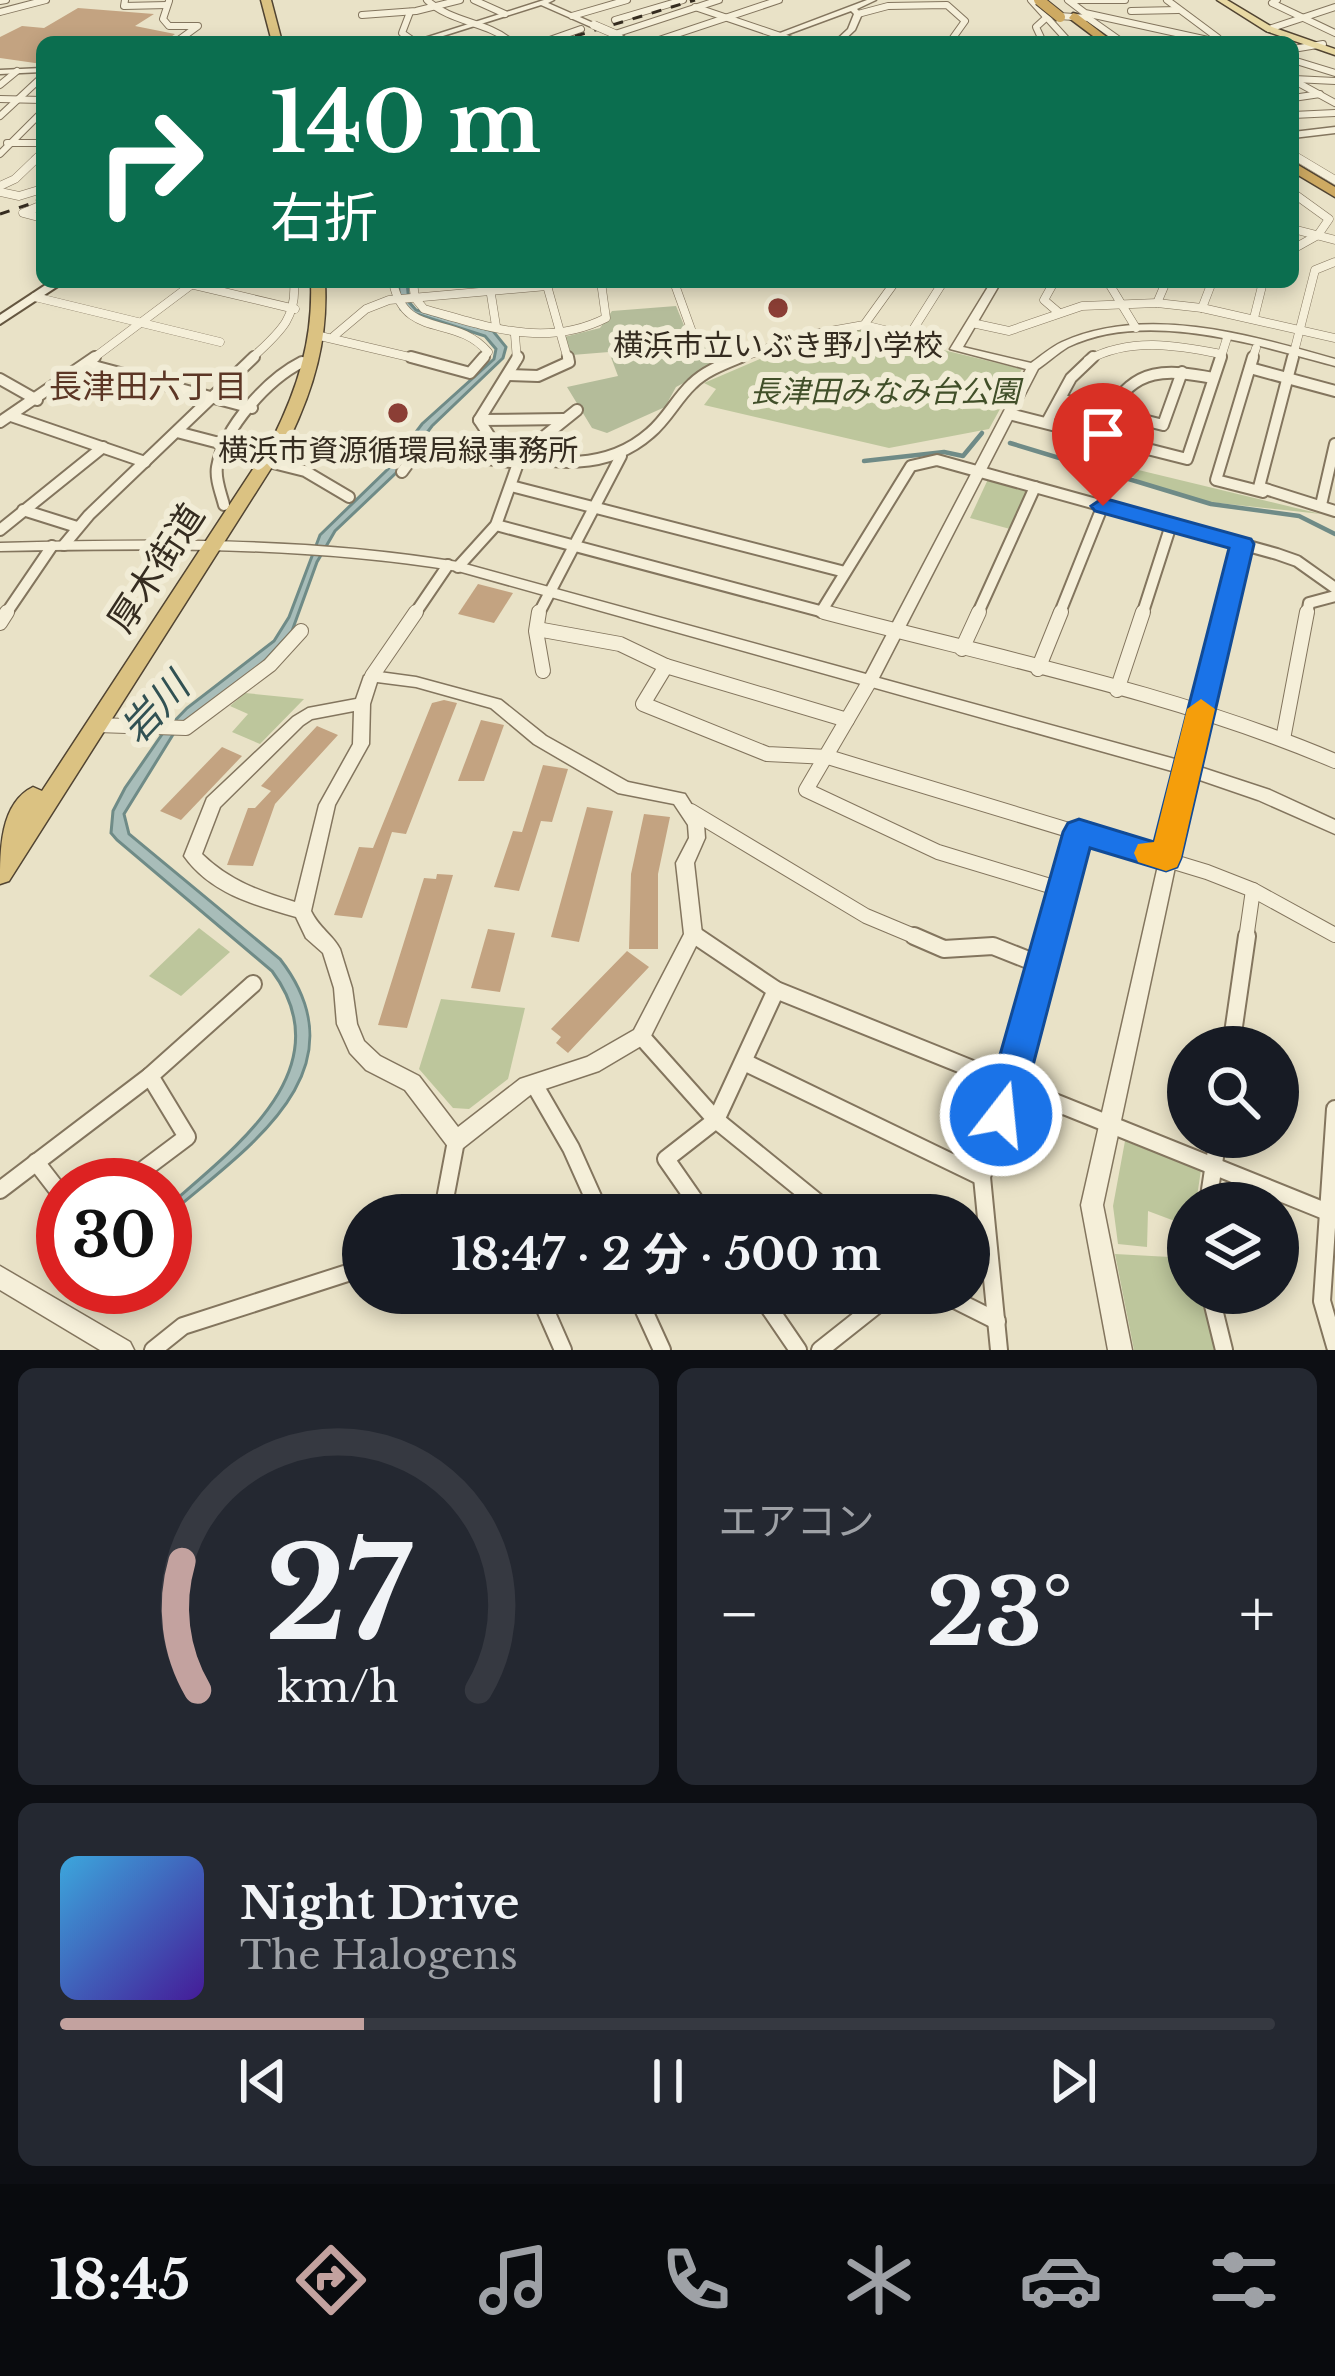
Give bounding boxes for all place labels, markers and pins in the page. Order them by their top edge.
marker: 横浜市立いぶき野小学校 [765,295,791,321]
place label: 横浜市立いぶき野小学校 [613,327,943,364]
pin [1052,383,1154,506]
marker: 横浜市資源循環局緑事務所 [385,400,411,426]
place label: 横浜市資源循環局緑事務所 [218,432,578,469]

